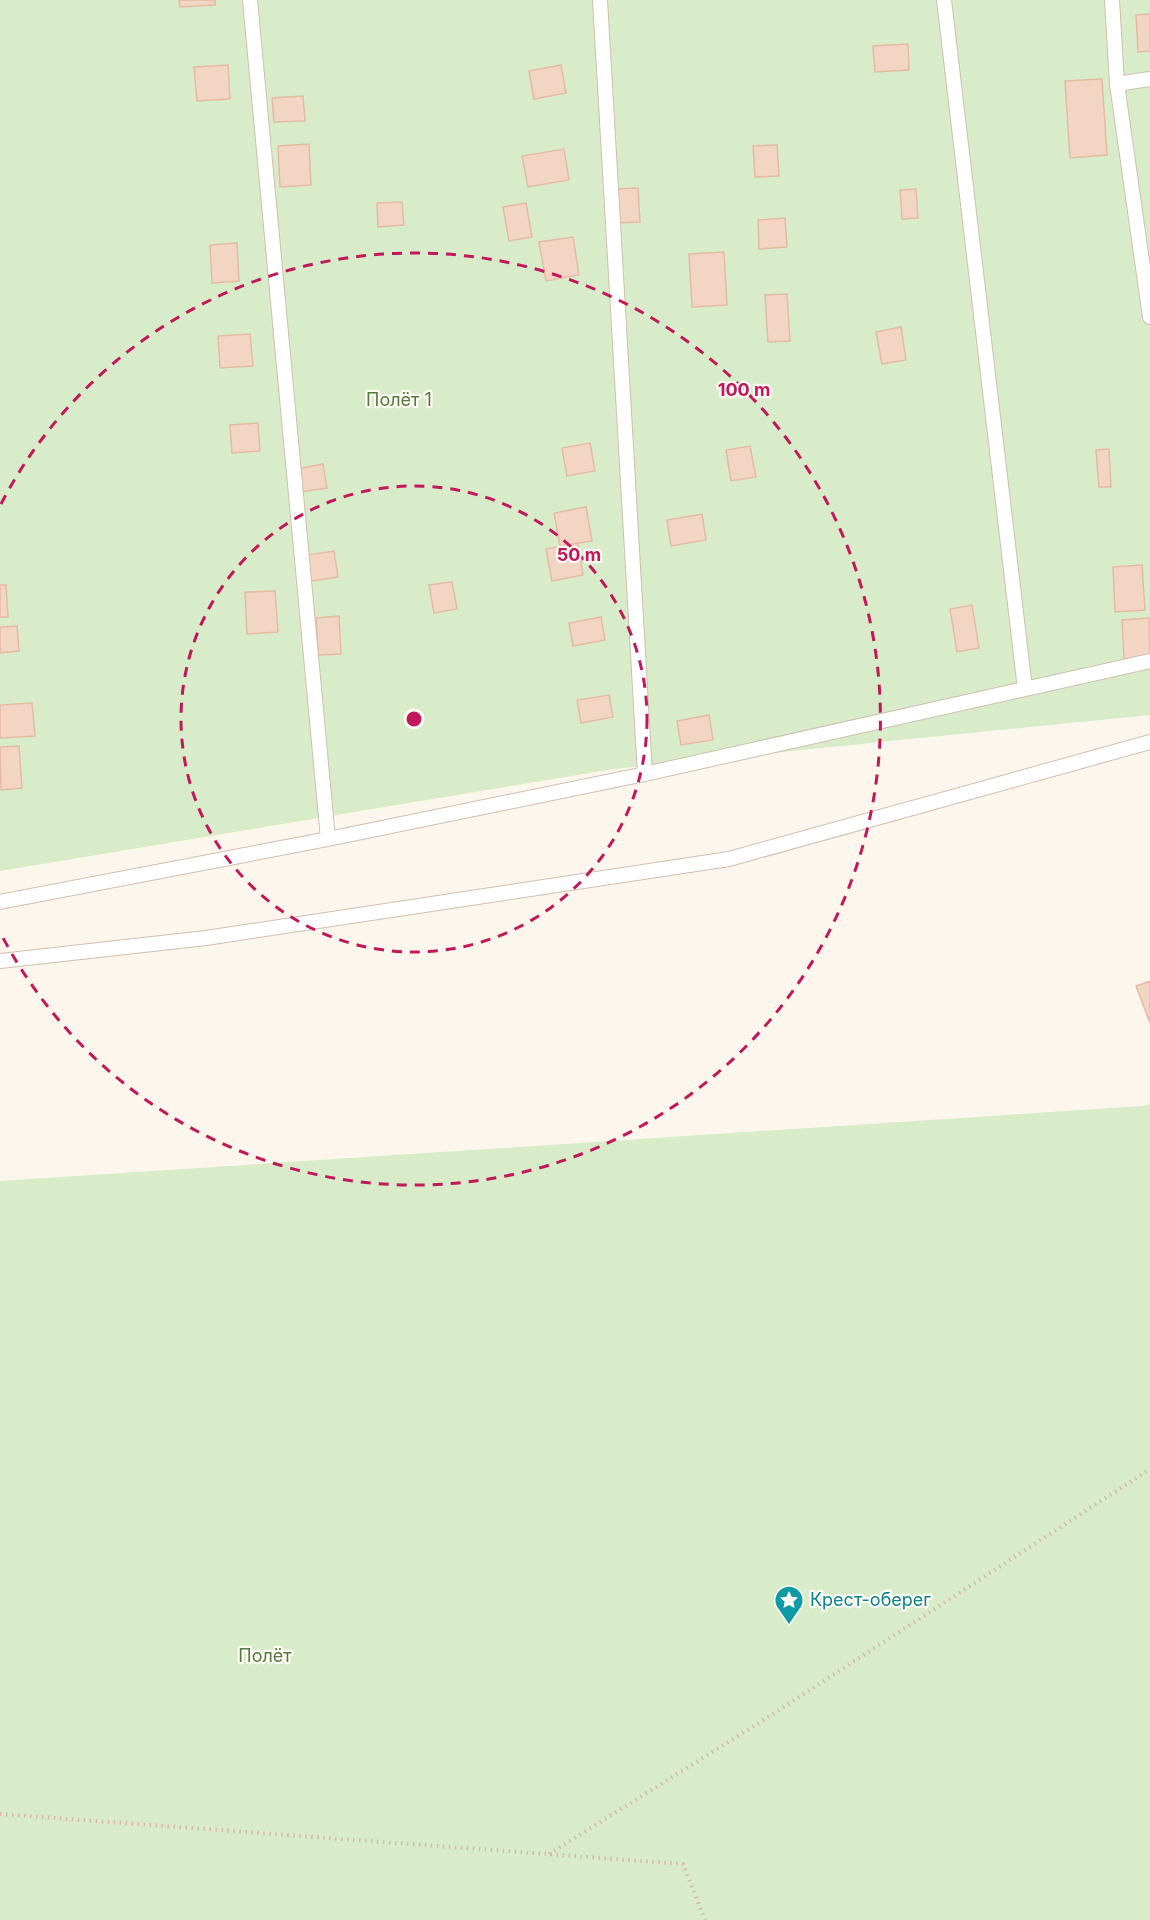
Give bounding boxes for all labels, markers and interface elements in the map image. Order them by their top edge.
text: 100 m [718,379,770,400]
park label: Полёт 1 [366,389,432,410]
text: 50 m [557,544,601,565]
centre of rings [404,709,424,729]
place icon: Крест-оберег [773,1584,805,1626]
place label: Крест-оберег [810,1589,931,1610]
park label: Полёт [238,1645,292,1666]

